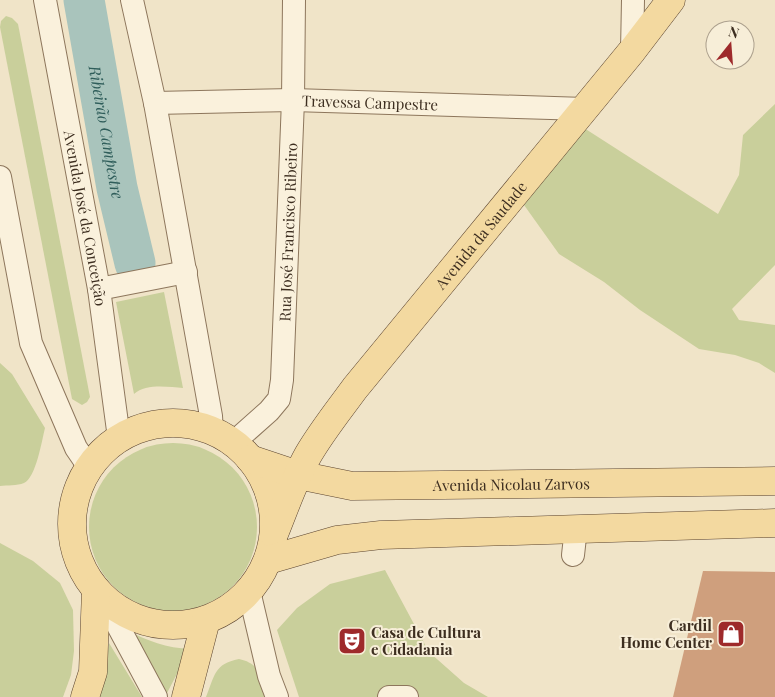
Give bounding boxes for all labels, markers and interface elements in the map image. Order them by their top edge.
north arrow [705,20,755,70]
text: N [726,22,742,43]
water label: Ribeirão Campestre [85,63,130,201]
street label: Travessa Campestre [302,90,438,114]
street label: Avenida José da Conceição [59,128,111,307]
street label: Rua José Francisco Ribeiro [274,142,301,322]
street label: Avenida da Saudade [430,177,531,294]
street label: Avenida Nicolau Zarvos [432,473,590,495]
place label: Cardil Home Center [620,615,712,652]
shop icon: Cardil Home Center [716,619,746,649]
place label: Casa de Cultura e Cidadania [371,622,481,659]
theatre icon: Casa de Cultura e Cidadania [337,626,367,656]

